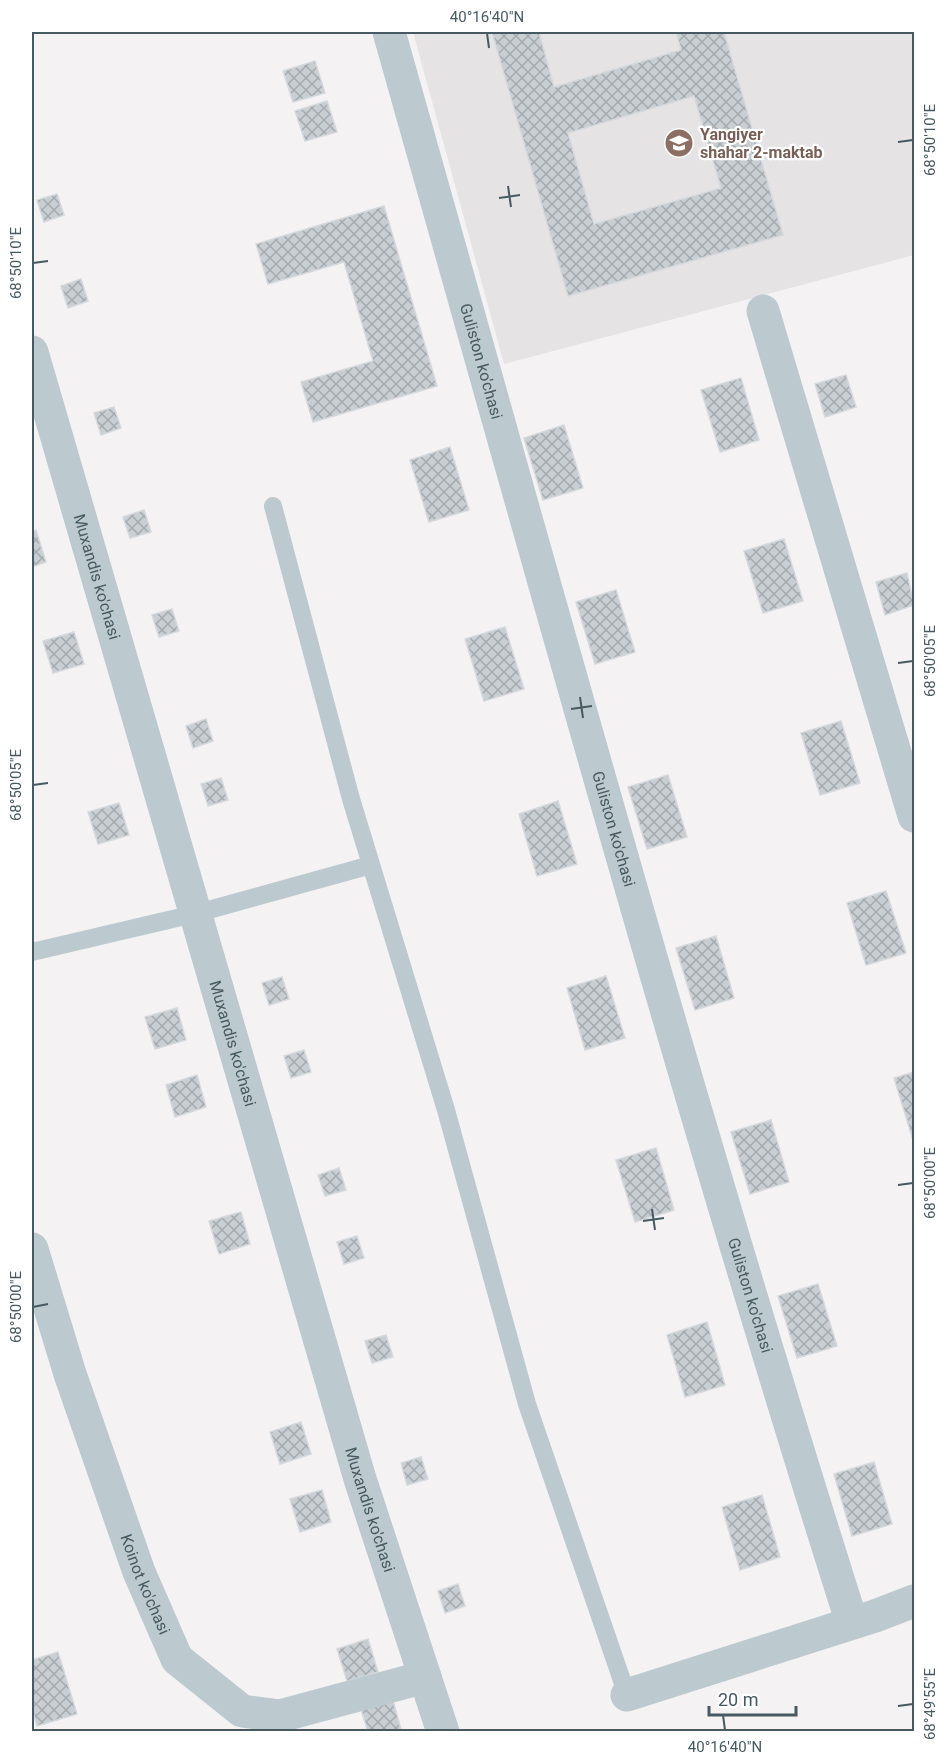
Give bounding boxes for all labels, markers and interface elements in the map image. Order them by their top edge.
text: 40°16'40"N [450,8,524,26]
text: 68°50'10"E [921,103,939,176]
place label: Yangiyer shahar 2-maktab [700,125,823,162]
school or university icon: Yangiyer shahar 2-maktab [663,127,695,159]
text: 68°50'10"E [7,226,25,299]
street label: Guliston ko'chasi [456,301,507,421]
street label: Muxandis ko'chasi [70,512,124,642]
text: 68°50'05"E [921,624,939,697]
text: 68°50'05"E [7,748,25,821]
street label: Guliston ko'chasi [588,769,639,889]
street label: Muxandis ko'chasi [205,978,260,1109]
text: 68°50'00"E [921,1146,939,1219]
street label: Guliston ko'chasi [724,1235,777,1355]
text: 68°50'00"E [7,1270,25,1343]
street label: Muxandis ko'chasi [341,1445,399,1575]
street label: Koinot ko'chasi [117,1532,174,1637]
text: 68°49'55"E [921,1667,939,1740]
scale bar [709,1679,796,1717]
text: 20 m [718,1689,758,1710]
text: 40°16'40"N [688,1738,762,1756]

